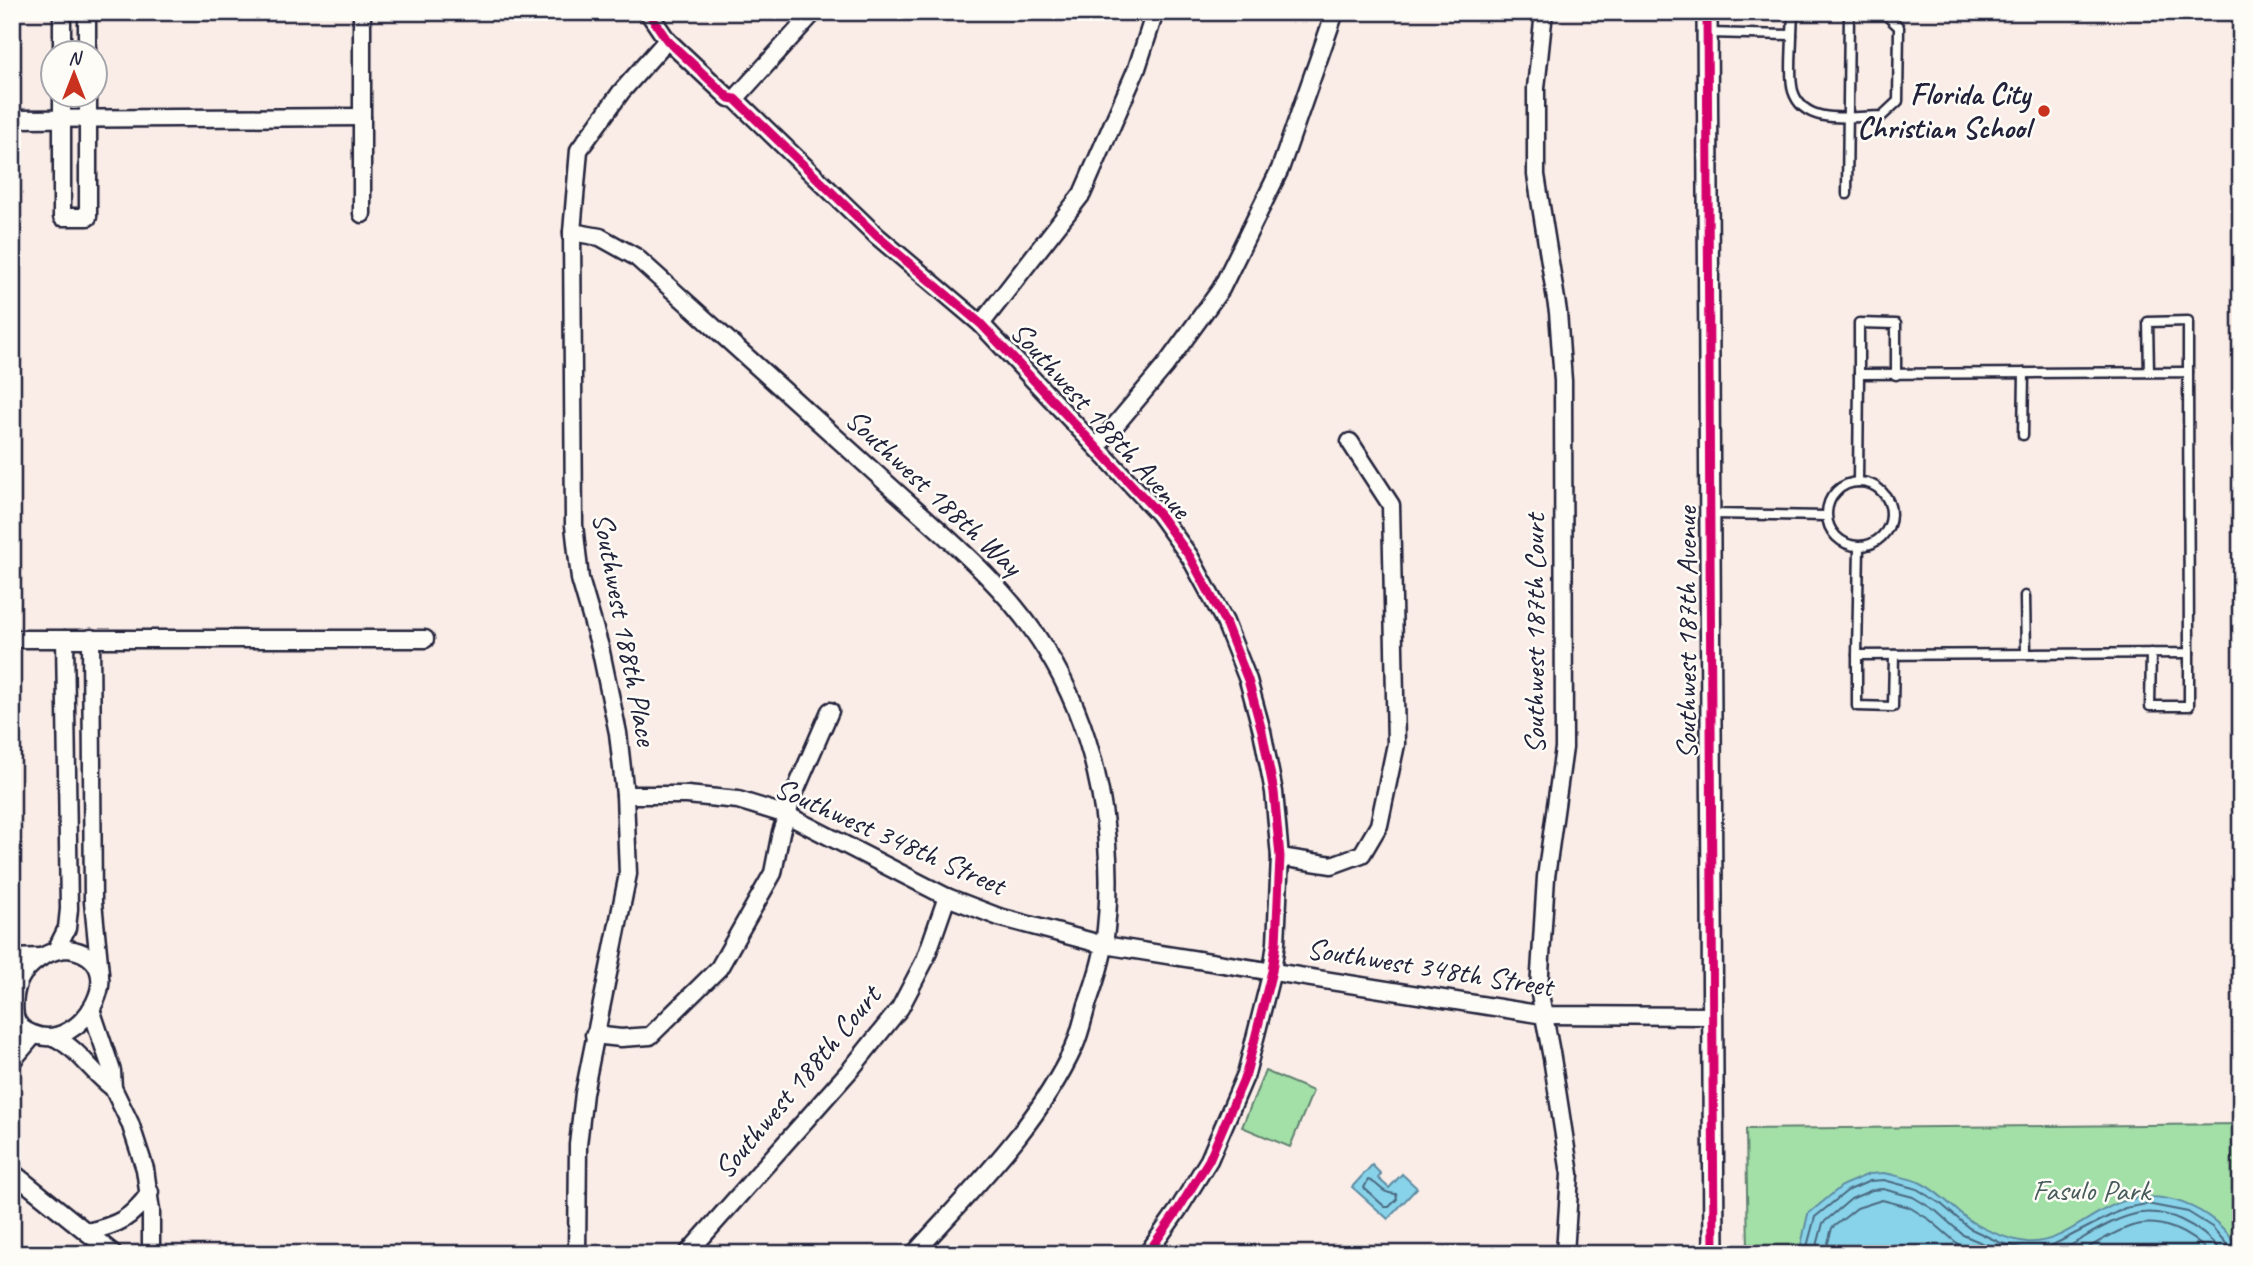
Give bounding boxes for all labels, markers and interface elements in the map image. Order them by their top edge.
north arrow [38,38,108,108]
text: N [68,46,83,70]
place label: Florida City Christian School [1857,75,2036,147]
marker: Florida City Christian School [2036,103,2052,119]
street label: Southwest 188th Avenue [1002,313,1201,528]
street label: Southwest 188th Way [838,400,1033,586]
street label: Southwest 187th Avenue [1667,504,1705,759]
street label: Southwest 188th Place [584,510,667,751]
street label: Southwest 187th Court [1515,511,1553,754]
street label: Southwest 348th Street [769,768,1014,905]
street label: Southwest 348th Street [1304,929,1559,1006]
street label: Southwest 188th Court [705,975,891,1186]
park label: Fasulo Park [2032,1171,2152,1209]

